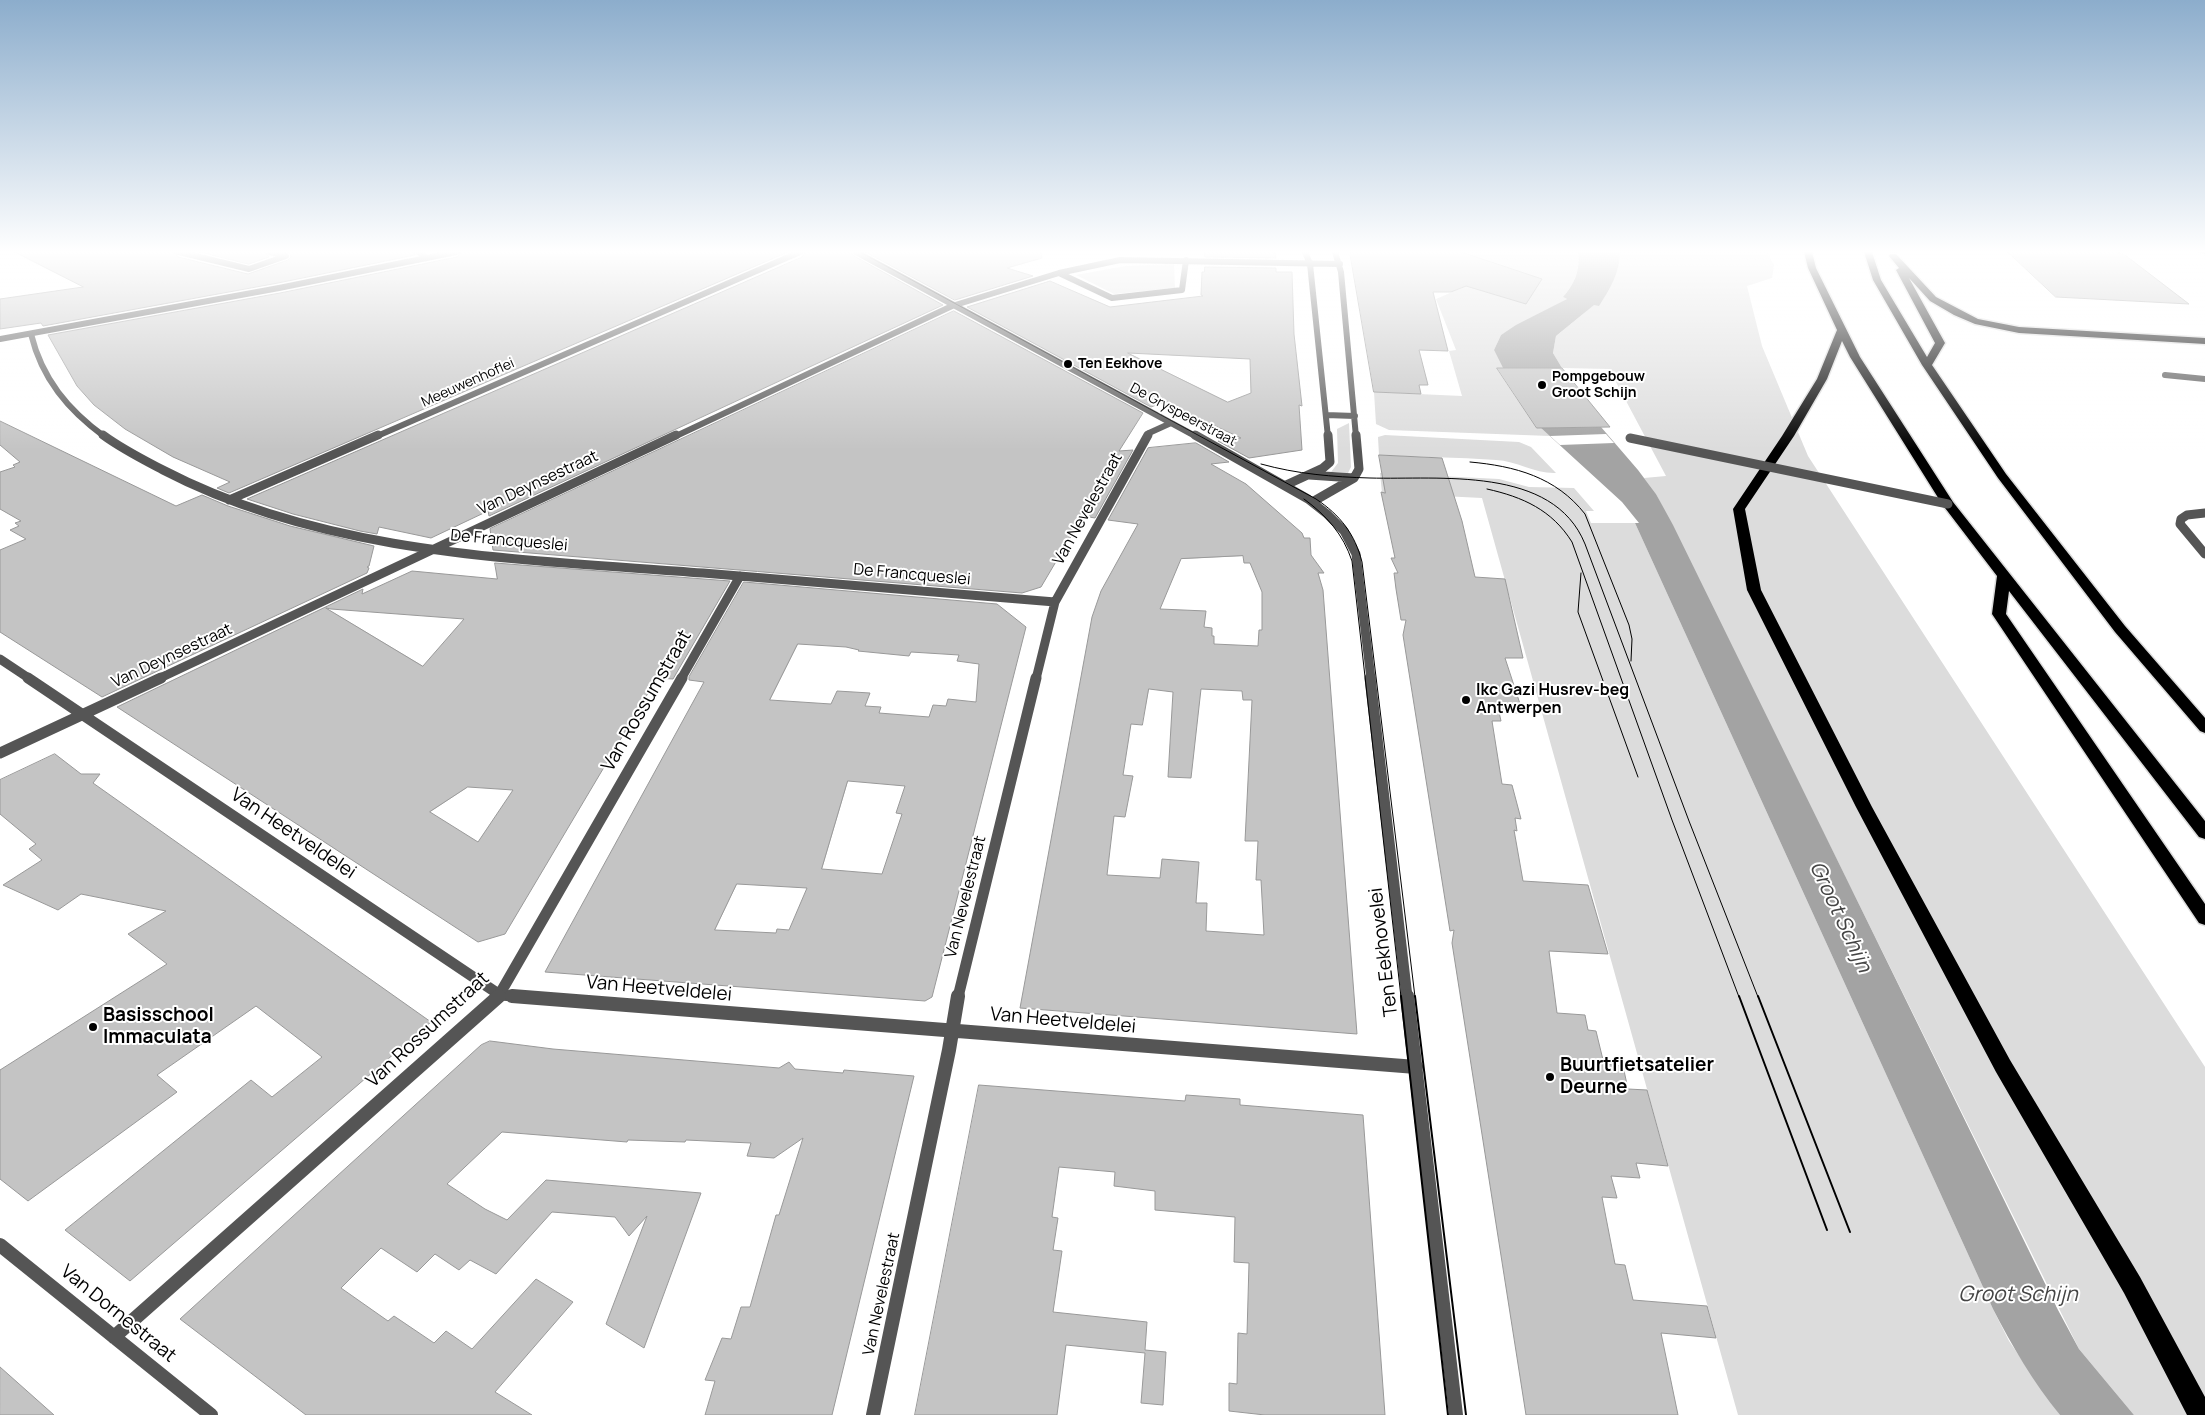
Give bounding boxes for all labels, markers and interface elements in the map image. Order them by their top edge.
street label: Meeuwenhoflei [419,355,517,411]
place label: Ten Eekhove [1078,356,1162,372]
marker: Ten Eekhove [1062,358,1074,370]
place label: Pompgebouw Groot Schijn [1552,369,1645,402]
marker: Pompgebouw Groot Schijn [1536,379,1548,391]
street label: De Gryspeerstraat [1127,380,1239,450]
street label: Van Deynsestraat [475,447,601,519]
street label: Van Nevelestraat [1049,450,1127,568]
street label: De Francqueslei [450,526,568,556]
street label: De Francqueslei [853,560,971,590]
street label: Van Deynsestraat [109,620,235,692]
street label: Van Rossumstraat [597,626,697,776]
place label: Ikc Gazi Husrev-beg Antwerpen [1476,681,1629,719]
marker: Ikc Gazi Husrev-beg Antwerpen [1460,694,1472,706]
street label: Van Heetveldelei [226,784,360,884]
street label: Van Nevelestraat [942,834,990,960]
water label: Groot Schijn [1803,858,1877,976]
street label: Ten Eekhovelei [1365,886,1403,1018]
street label: Van Rossumstraat [362,967,494,1093]
street label: Van Heetveldelei [585,971,733,1007]
street label: Van Heetveldelei [989,1003,1137,1039]
place label: Basisschool Immaculata [103,1005,214,1049]
marker: Basisschool Immaculata [87,1021,99,1033]
place label: Buurtfietsatelier Deurne [1560,1055,1714,1099]
marker: Buurtfietsatelier Deurne [1544,1071,1556,1083]
street label: Van Nevelestraat [860,1231,904,1357]
street label: Van Dornestraat [56,1260,180,1368]
water label: Groot Schijn [1958,1282,2078,1308]

